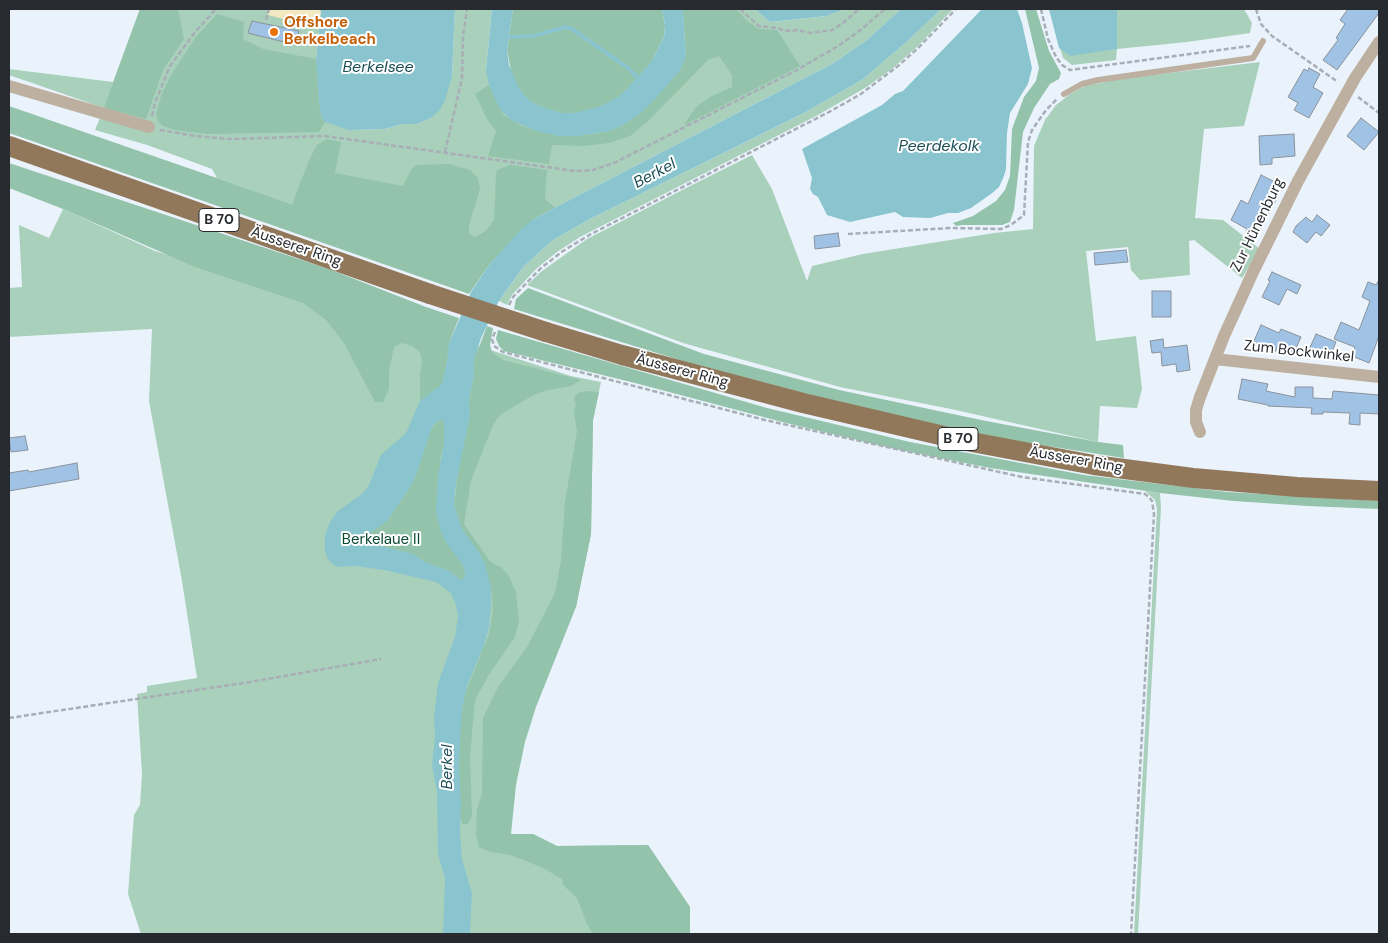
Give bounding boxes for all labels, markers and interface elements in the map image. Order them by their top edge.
place label: Offshore Berkelbeach [284,14,376,49]
marker: Offshore Berkelbeach [268,26,280,38]
water label: Berkelsee [342,58,414,78]
water label: Peerdekolk [898,137,980,157]
water label: Berkel [631,155,679,193]
street label: Zur Hünenburg [1227,175,1289,275]
road number: B 70 [199,208,239,232]
street label: Äusserer Ring [248,223,344,271]
street label: Zum Bockwinkel [1243,337,1355,367]
street label: Äusserer Ring [634,350,730,392]
road number: B 70 [938,428,978,450]
street label: Äusserer Ring [1028,443,1124,477]
park label: Berkelaue II [342,531,420,549]
water label: Berkel [438,744,458,790]

